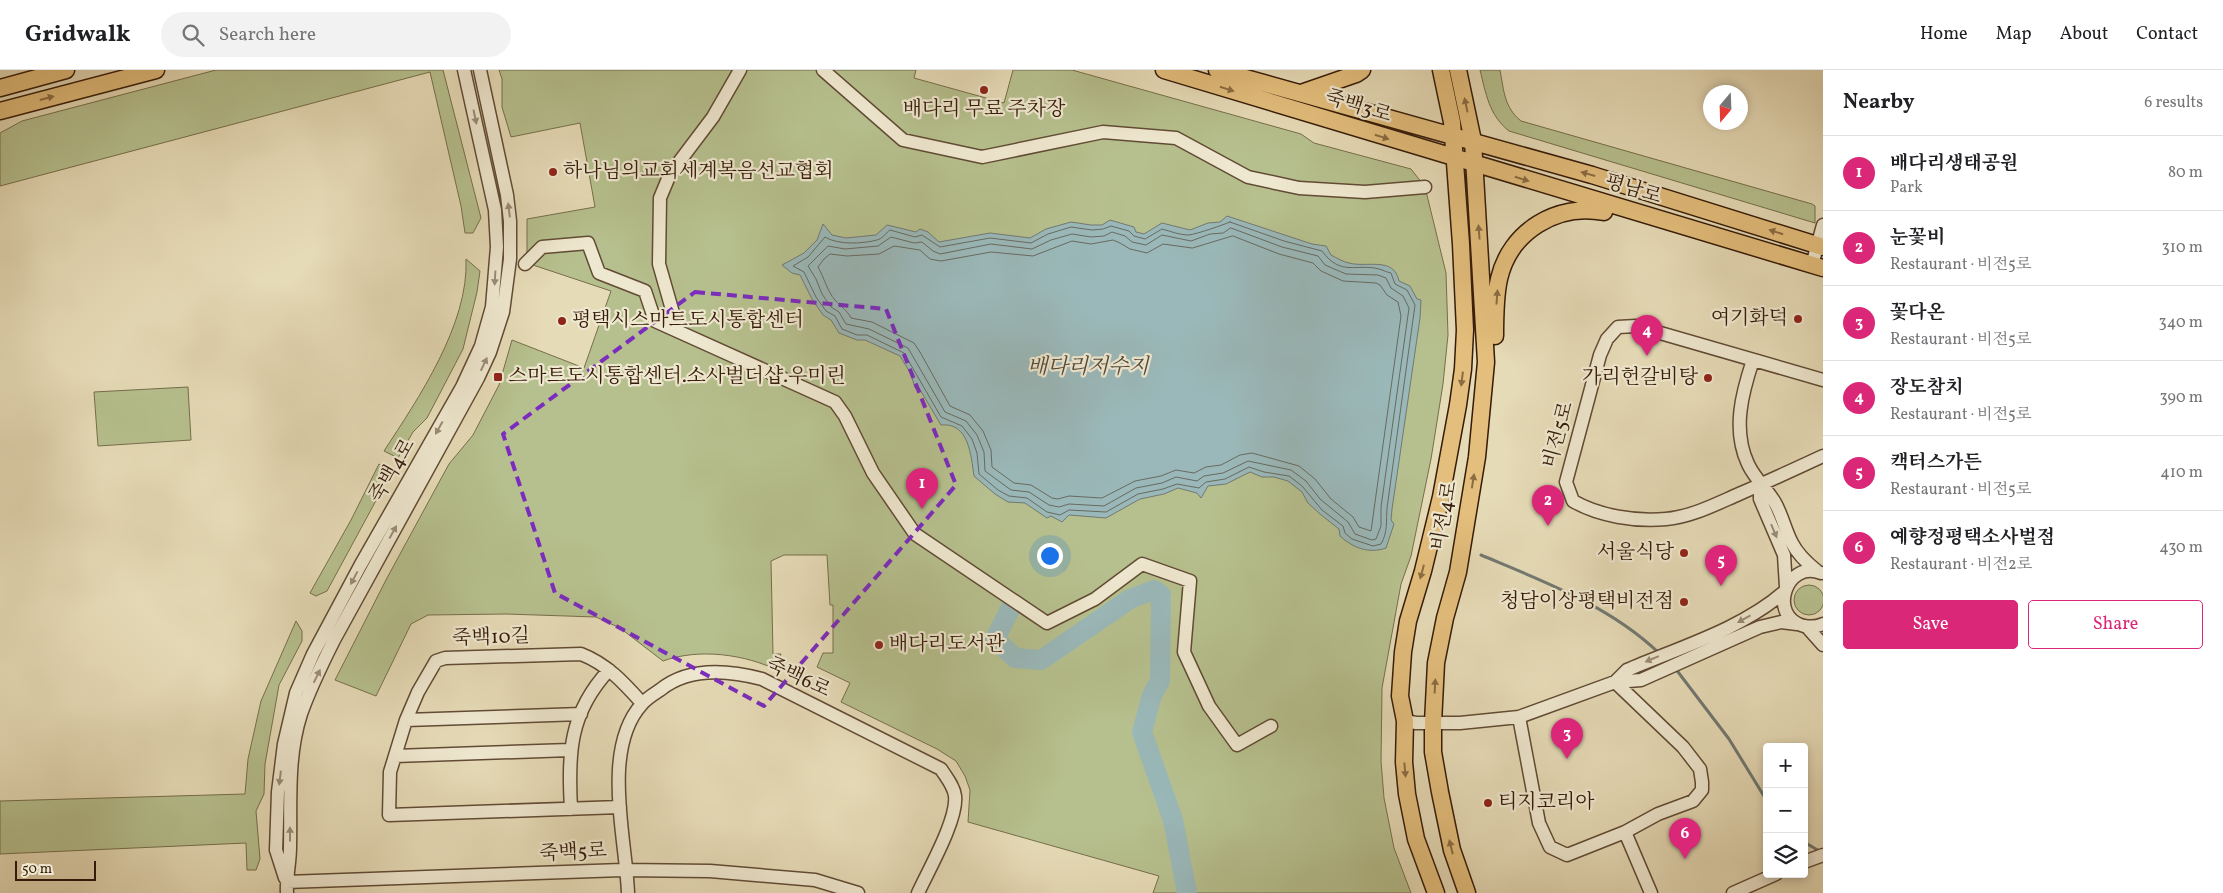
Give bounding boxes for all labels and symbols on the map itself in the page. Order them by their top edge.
marker: 배다리 무료 주차장 [978,84,990,96]
street label: 죽백3로 [1321,84,1395,130]
north arrow [1703,85,1748,130]
one-way arrow [1220,86,1235,94]
one-way arrow [40,94,55,102]
place label: 배다리 무료 주차장 [903,96,1066,124]
one-way arrow [1462,98,1470,113]
one-way arrow [471,110,479,125]
one-way arrow [1375,133,1390,141]
place label: 하나님의교회세계복음선교협회 [563,158,833,186]
marker: 하나님의교회세계복음선교협회 [547,166,559,178]
street label: 평남로 [1601,168,1665,212]
one-way arrow [1580,169,1595,177]
one-way arrow [1514,175,1529,183]
one-way arrow [505,202,513,218]
one-way arrow [1475,224,1483,240]
one-way arrow [1769,228,1784,236]
one-way arrow [491,270,499,286]
one-way arrow [1493,289,1501,305]
place label: 여기화덕 [1711,305,1788,333]
place label: 평택시스마트도시통합센터 [572,307,804,335]
marker: 여기화덕 [1792,313,1804,325]
marker: 평택시스마트도시통합센터 [556,315,568,327]
pin: 4 [1631,315,1663,356]
water label: 배다리저수지 [1027,353,1151,382]
one-way arrow [480,357,488,371]
place label: 스마트도시통합센터.소사벌더샵.우미린 [508,363,846,391]
place label: 가리헌갈비탕 [1582,364,1699,392]
marker: 스마트도시통합센터.소사벌더샵.우미린 [492,371,504,383]
one-way arrow [1457,371,1465,387]
marker: 가리헌갈비탕 [1702,372,1714,384]
street label: 비전5로 [1537,399,1581,471]
one-way arrow [434,421,443,435]
street label: 죽백4로 [363,434,423,508]
pin: 1 [906,468,938,509]
one-way arrow [1470,473,1478,489]
street label: 비전4로 [1425,479,1465,553]
pin: 2 [1532,485,1564,526]
one-way arrow [1770,524,1778,538]
one-way arrow [388,525,397,538]
place label: 서울식당 [1597,539,1675,567]
your location [1037,543,1063,569]
pin: 5 [1705,545,1737,586]
marker: 서울식당 [1678,547,1690,559]
one-way arrow [1418,565,1426,580]
one-way arrow [350,571,358,586]
place label: 청담이상평택비전점 [1500,588,1674,616]
marker: 청담이상평택비전점 [1678,596,1690,608]
one-way arrow [1736,615,1751,623]
street label: 죽백10길 [452,623,530,653]
place label: 배다리도서관 [889,631,1006,659]
marker: 배다리도서관 [873,639,885,651]
street label: 죽백6로 [761,651,835,705]
one-way arrow [1645,656,1659,664]
one-way arrow [313,668,321,683]
one-way arrow [1431,678,1439,694]
pin: 3 [1551,718,1583,759]
one-way arrow [1401,762,1409,778]
one-way arrow [276,770,284,786]
place label: 티지코리아 [1498,789,1595,817]
marker: 티지코리아 [1482,797,1494,809]
pin: 6 [1669,818,1701,859]
one-way arrow [286,826,294,842]
street label: 죽백5로 [539,837,607,869]
one-way arrow [1447,839,1455,854]
scale bar [15,858,96,881]

